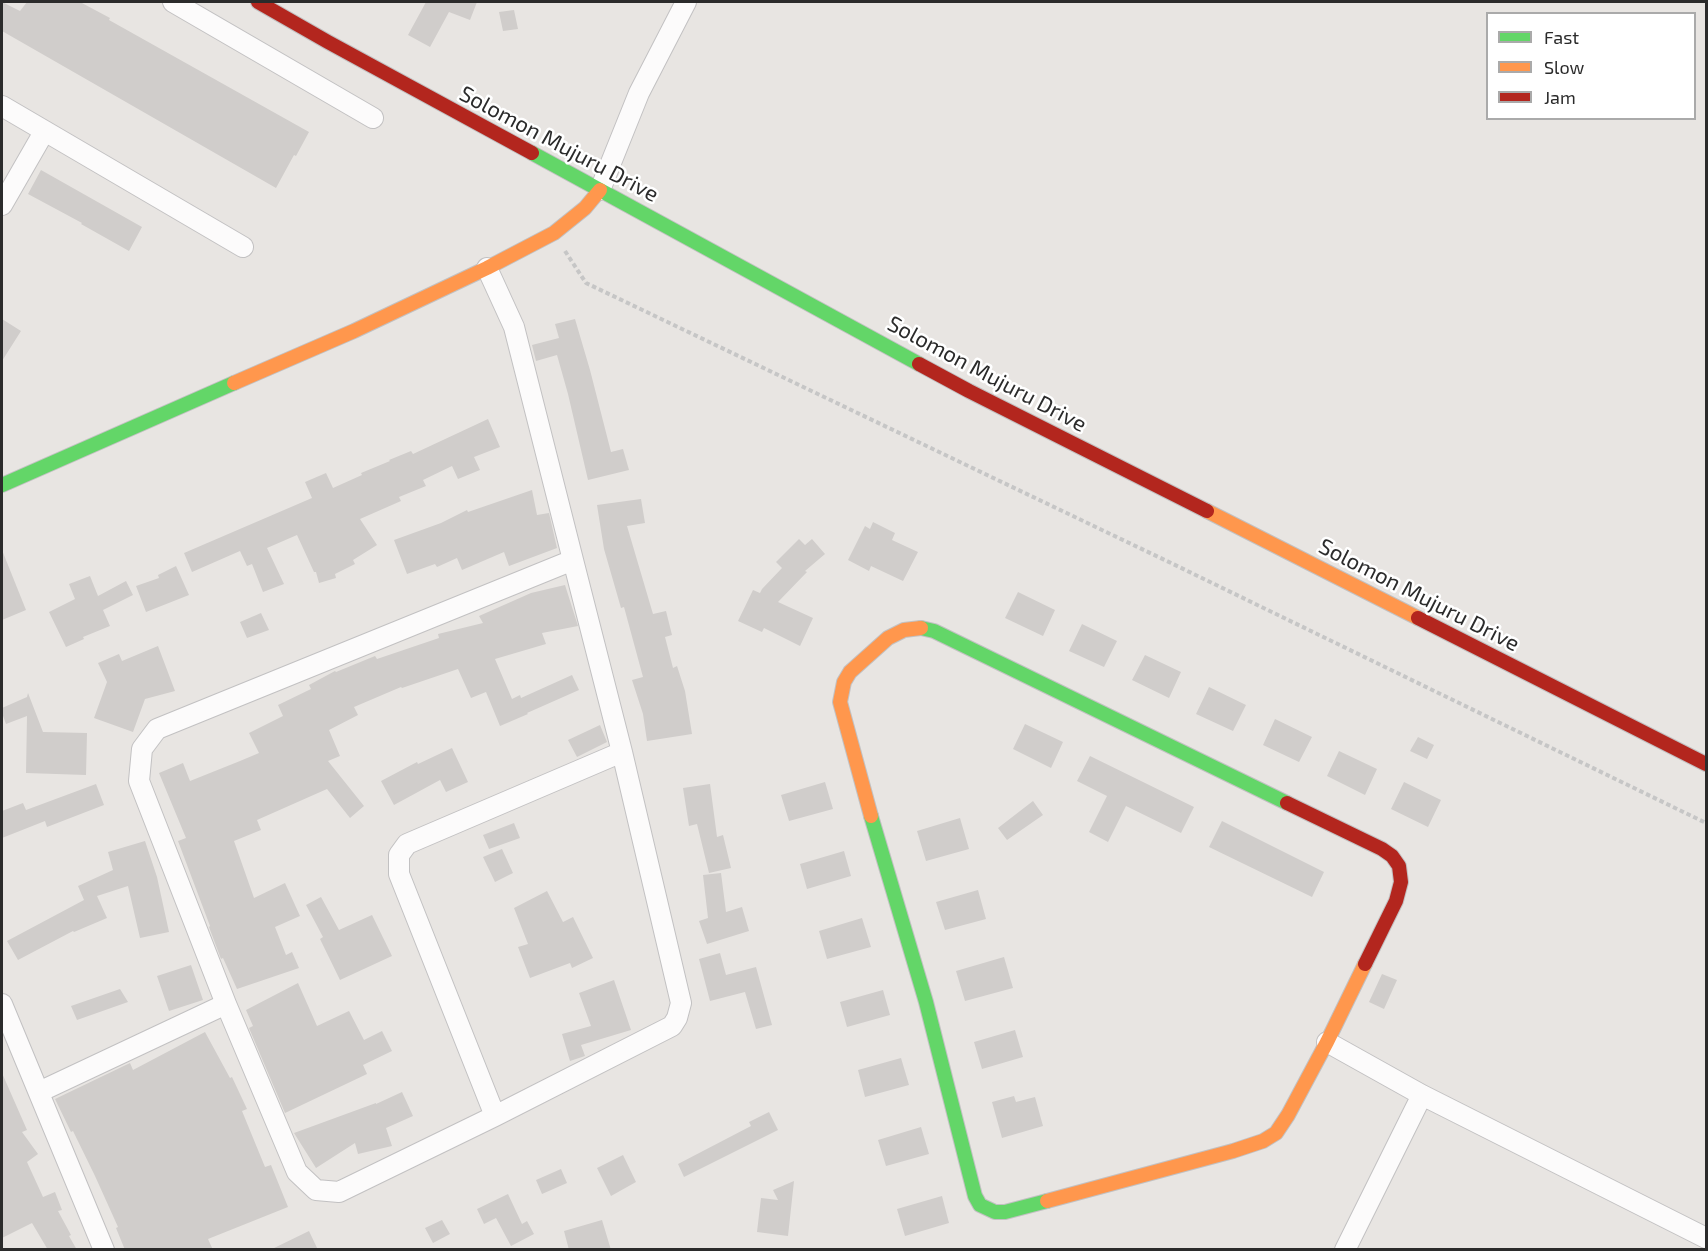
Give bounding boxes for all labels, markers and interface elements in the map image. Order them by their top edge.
legend [1486,12,1696,120]
text: Fast [1544,26,1579,48]
text: Slow [1544,56,1584,78]
street label: Solomon Mujuru Drive [455,80,663,208]
text: Jam [1544,86,1576,108]
street label: Solomon Mujuru Drive [883,310,1091,438]
street label: Solomon Mujuru Drive [1314,533,1524,657]

